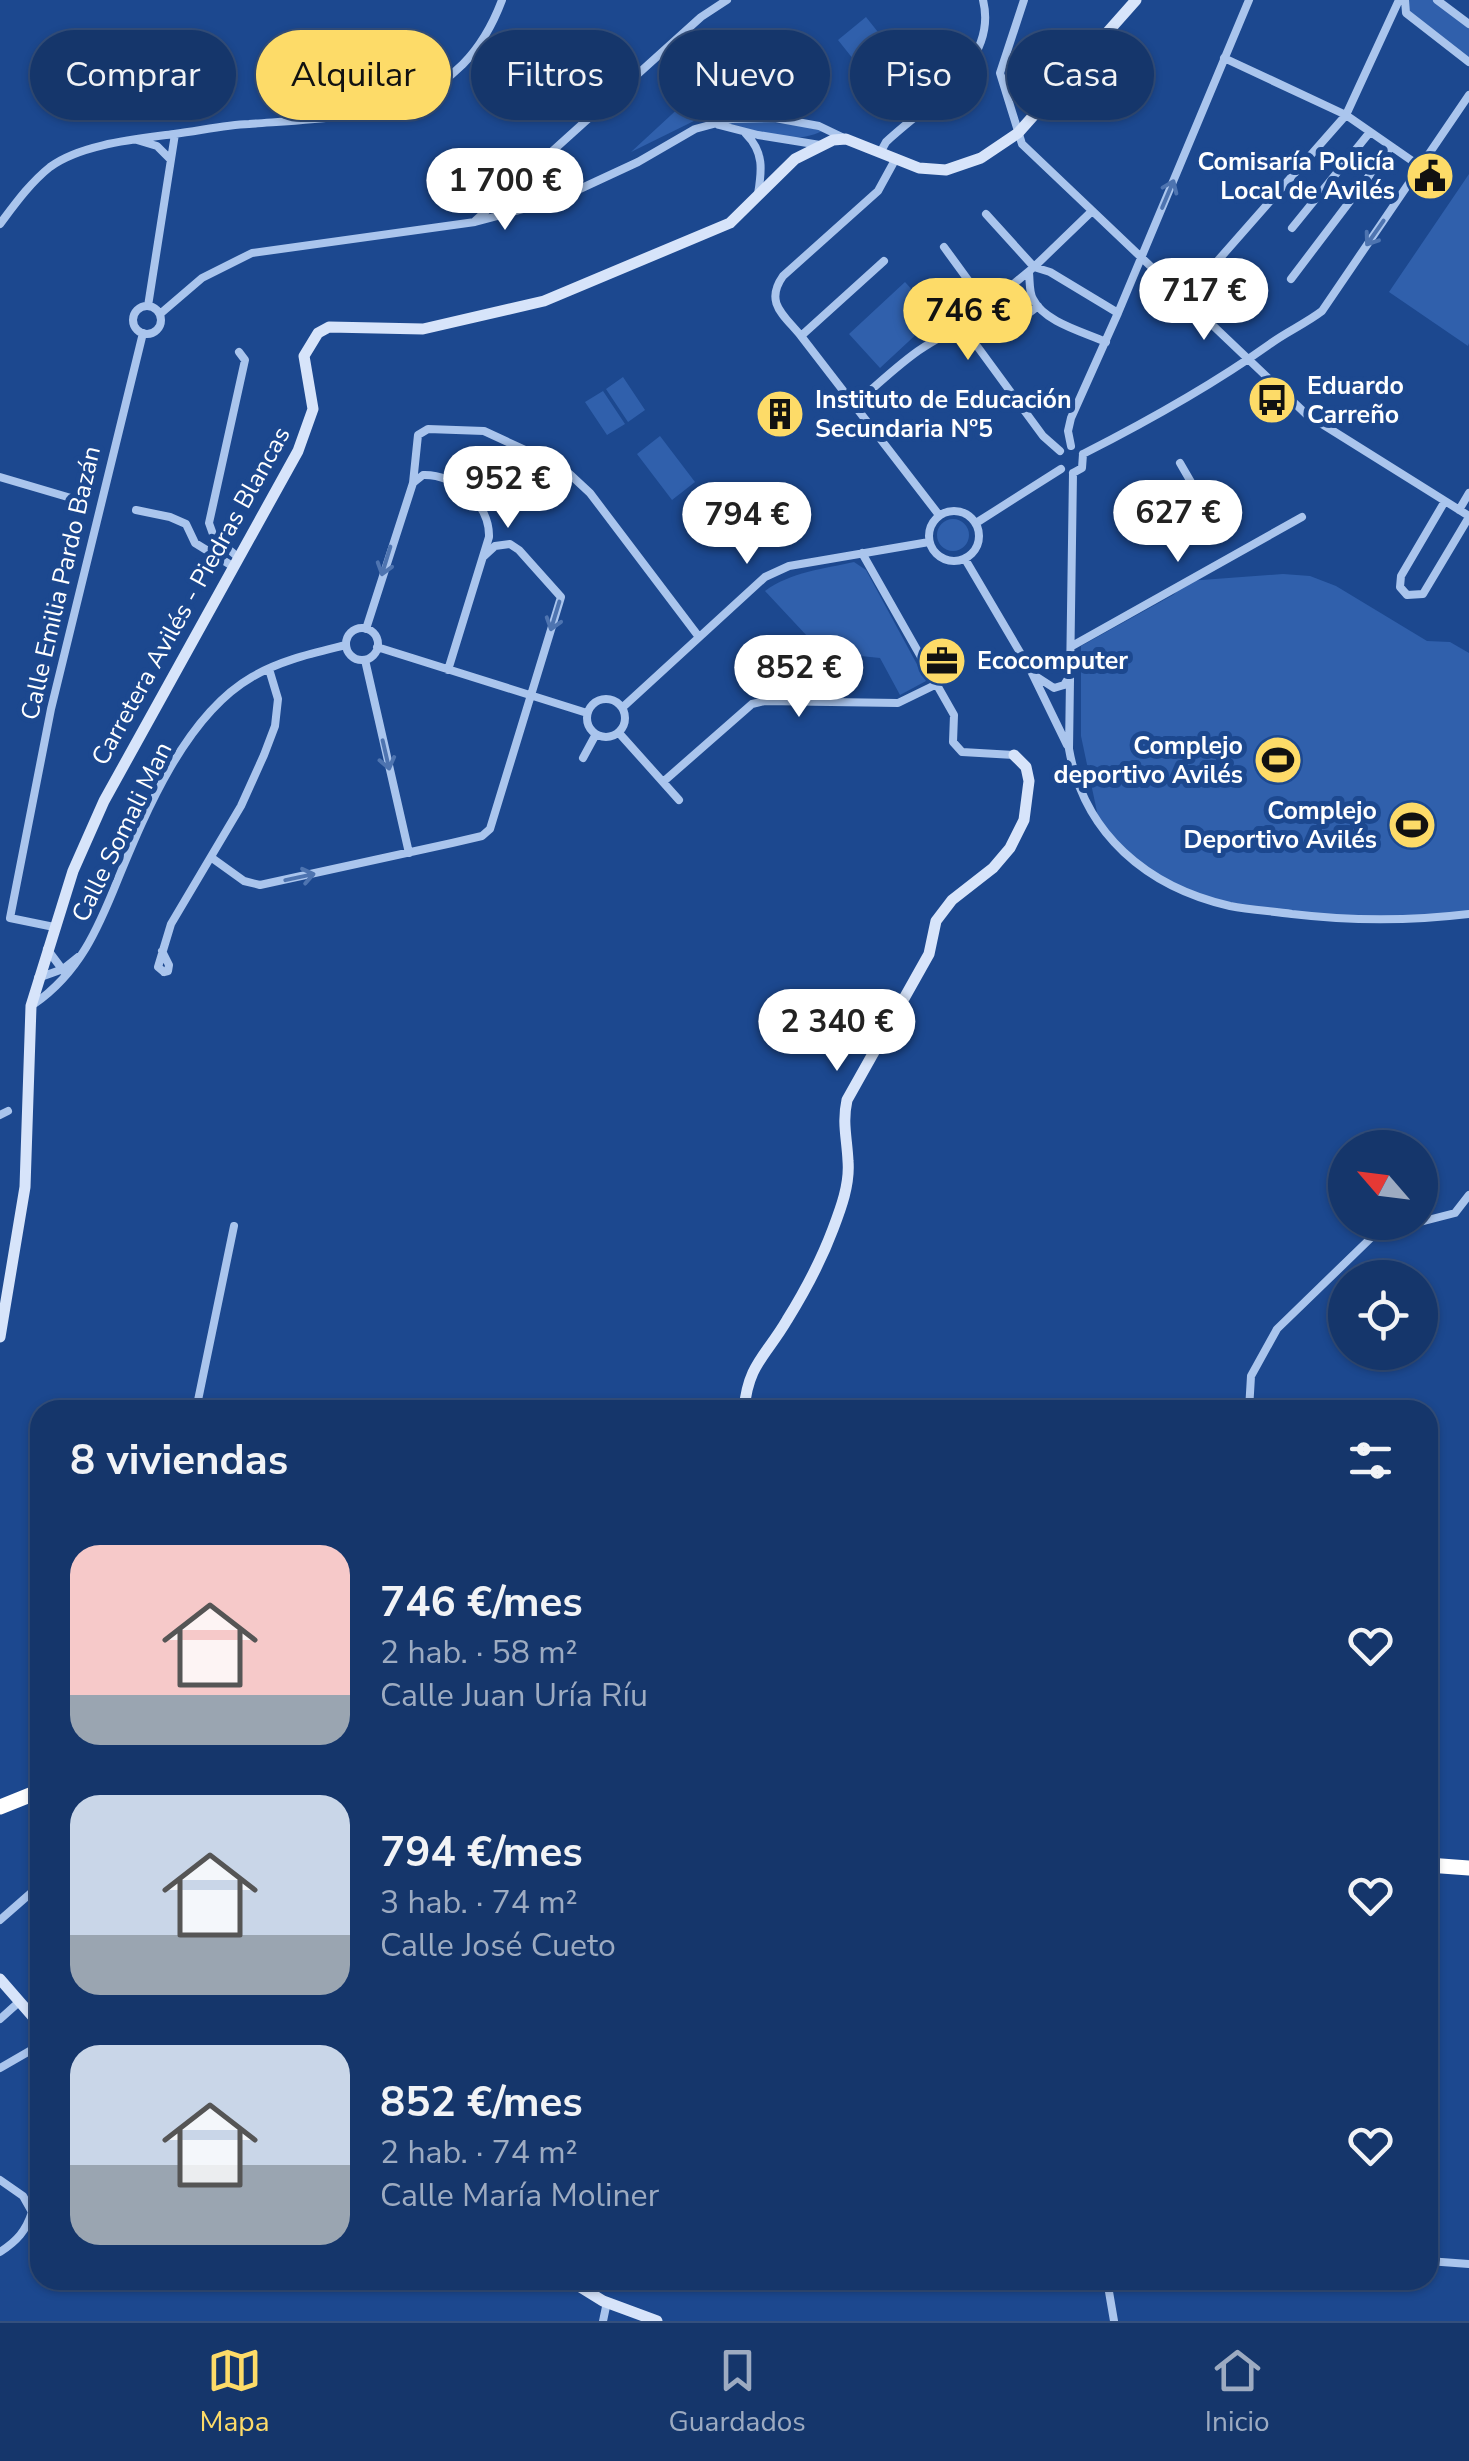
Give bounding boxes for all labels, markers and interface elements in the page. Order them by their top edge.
chip: Comprar [30,30,236,120]
chip: Alquilar [256,30,451,120]
chip: Filtros [471,30,639,120]
chip: Nuevo [659,30,830,120]
chip: Piso [850,30,987,120]
chip: Casa [1007,30,1154,120]
place label: Comisaría Policía Local de Avilés [1197,145,1395,208]
pin: 1 700 € [413,148,597,233]
public building icon: Comisaría Policía Local de Avilés [1404,150,1456,202]
text: 1 700 € [448,159,562,202]
one-way arrow [1160,179,1178,210]
one-way arrow [1365,219,1386,247]
pin: 717 € [1134,258,1274,343]
text: 717 € [1161,269,1247,312]
pin: 746 € [898,278,1038,363]
text: 746 € [925,289,1011,332]
place label: Eduardo Carreño [1307,369,1404,432]
bus stop icon: Eduardo Carreño [1246,374,1298,426]
place label: Instituto de Educación Secundaria Nº5 [815,383,1072,446]
building icon: Instituto de Educación Secundaria Nº5 [754,388,806,440]
street label: Carretera Avilés - Piedras Blancas [84,421,298,771]
street label: Calle Emilia Pardo Bazán [13,443,109,723]
pin: 952 € [438,446,578,531]
text: 952 € [465,457,551,500]
pin: 627 € [1108,480,1248,565]
pin: 794 € [677,482,817,567]
text: 627 € [1135,491,1221,534]
text: 794 € [704,493,790,536]
one-way arrow [376,545,394,576]
one-way arrow [545,600,563,631]
pin: 852 € [729,635,869,720]
office icon: Ecocomputer [916,635,968,687]
place label: Ecocomputer [977,644,1128,678]
text: 852 € [756,646,842,689]
place label: Complejo deportivo Avilés [1053,729,1243,792]
sports icon: Complejo deportivo Avilés [1252,734,1304,786]
street label: Calle Somali Man [64,736,180,928]
one-way arrow [378,738,397,770]
place label: Complejo Deportivo Avilés [1183,794,1377,857]
sports icon: Complejo Deportivo Avilés [1386,799,1438,851]
one-way arrow [284,867,316,886]
pin: 2 340 € [745,989,929,1074]
text: 2 340 € [780,1000,894,1043]
north arrow [1328,1130,1438,1240]
map controls [1328,1130,1438,1370]
button: locate [1328,1260,1438,1370]
text: 8 viviendas [70,1432,288,1489]
icon: filters [1343,1433,1398,1488]
text: 746 €/mes [380,1574,583,1631]
icon: home [150,1585,270,1705]
icon: heart [1343,1618,1398,1673]
text: 2 hab. · 58 m² [380,1631,578,1674]
text: Calle Juan Uría Ríu [380,1674,648,1717]
text: 794 €/mes [380,1824,583,1881]
icon: home [150,1835,270,1955]
icon: heart [1343,1868,1398,1923]
text: 3 hab. · 74 m² [380,1881,578,1924]
text: Calle José Cueto [380,1924,616,1967]
text: 852 €/mes [380,2074,583,2131]
icon: home [150,2085,270,2205]
icon: heart [1343,2118,1398,2173]
text: 2 hab. · 74 m² [380,2131,578,2174]
text: Calle María Moliner [380,2174,659,2217]
tab: Mapa [200,2343,269,2441]
tab: Guardados [669,2343,806,2441]
tab: Inicio [1205,2343,1269,2441]

